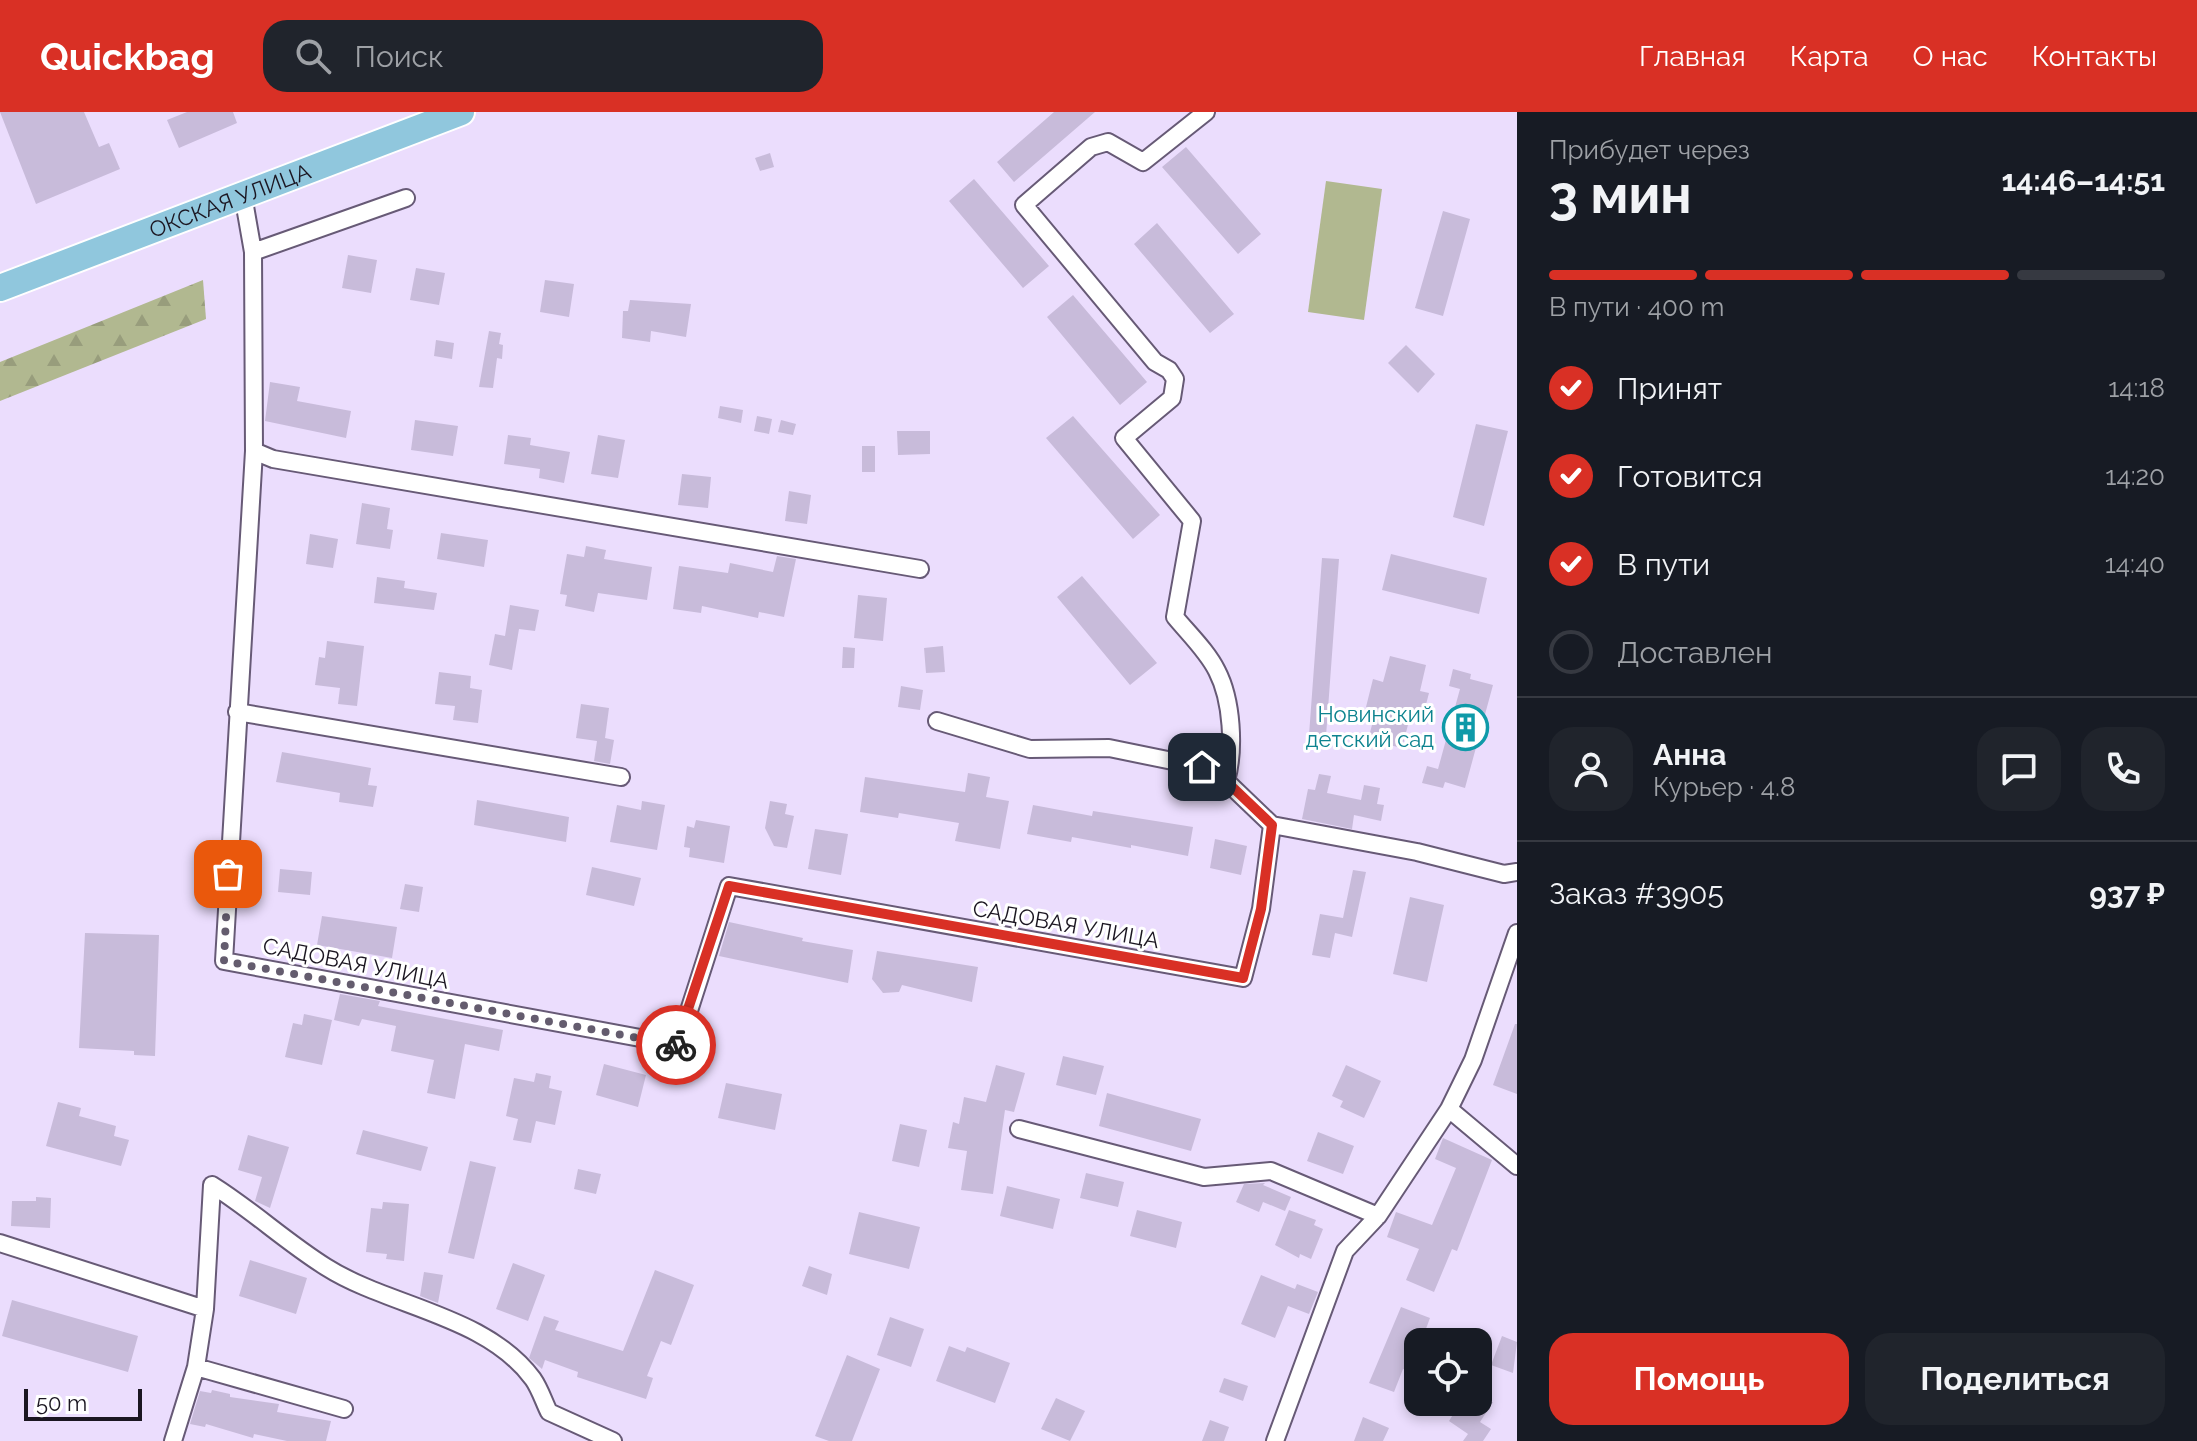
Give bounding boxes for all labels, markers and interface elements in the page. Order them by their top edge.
search box [263,20,823,92]
text: Quickbag [40,34,215,79]
icon: search [291,34,335,78]
text: Поиск [355,39,444,74]
text: Главная [1639,40,1746,73]
text: Карта [1790,40,1869,73]
text: О нас [1913,40,1988,73]
text: Контакты [2032,40,2157,73]
text: Прибудет через [1549,135,1750,165]
street label: ОКСКАЯ УЛИЦА [146,158,314,243]
text: 14:46–14:51 [2001,163,2165,198]
text: 3 мин [1549,164,1692,225]
text: В пути · 400 m [1549,292,1724,322]
icon: check [1549,366,1593,410]
text: Принят [1617,371,1722,406]
text: 14:18 [2108,373,2165,403]
icon: check [1549,454,1593,498]
text: Готовится [1617,459,1763,494]
text: 14:20 [2105,461,2165,491]
icon: check [1549,542,1593,586]
text: В пути [1617,547,1710,582]
text: 14:40 [2105,549,2165,579]
text: Доставлен [1617,635,1773,670]
place label: Новинский детский сад [1306,701,1434,752]
building icon: Новинский детский сад [1441,703,1489,751]
button: person [1549,727,1633,811]
button: chat [1977,727,2061,811]
button: phone [2081,727,2165,811]
pin [1168,733,1236,801]
text: Анна [1653,737,1727,772]
icon: home [1180,745,1224,789]
text: Курьер · 4.8 [1653,772,1795,802]
pin [194,840,262,908]
icon: bag [206,852,250,896]
text: Заказ #3905 [1549,876,1724,911]
text: 937 ₽ [2089,876,2165,911]
street label: САДОВАЯ УЛИЦА [971,895,1161,953]
street label: САДОВАЯ УЛИЦА [261,932,451,994]
courier [636,1005,716,1085]
icon: bike [654,1023,698,1067]
map controls [1404,1328,1492,1416]
button: locate [1404,1328,1492,1416]
button: Помощь [1549,1333,1849,1425]
button: Поделиться [1865,1333,2165,1425]
scale bar [24,1385,142,1421]
text: 50 m [36,1390,87,1416]

